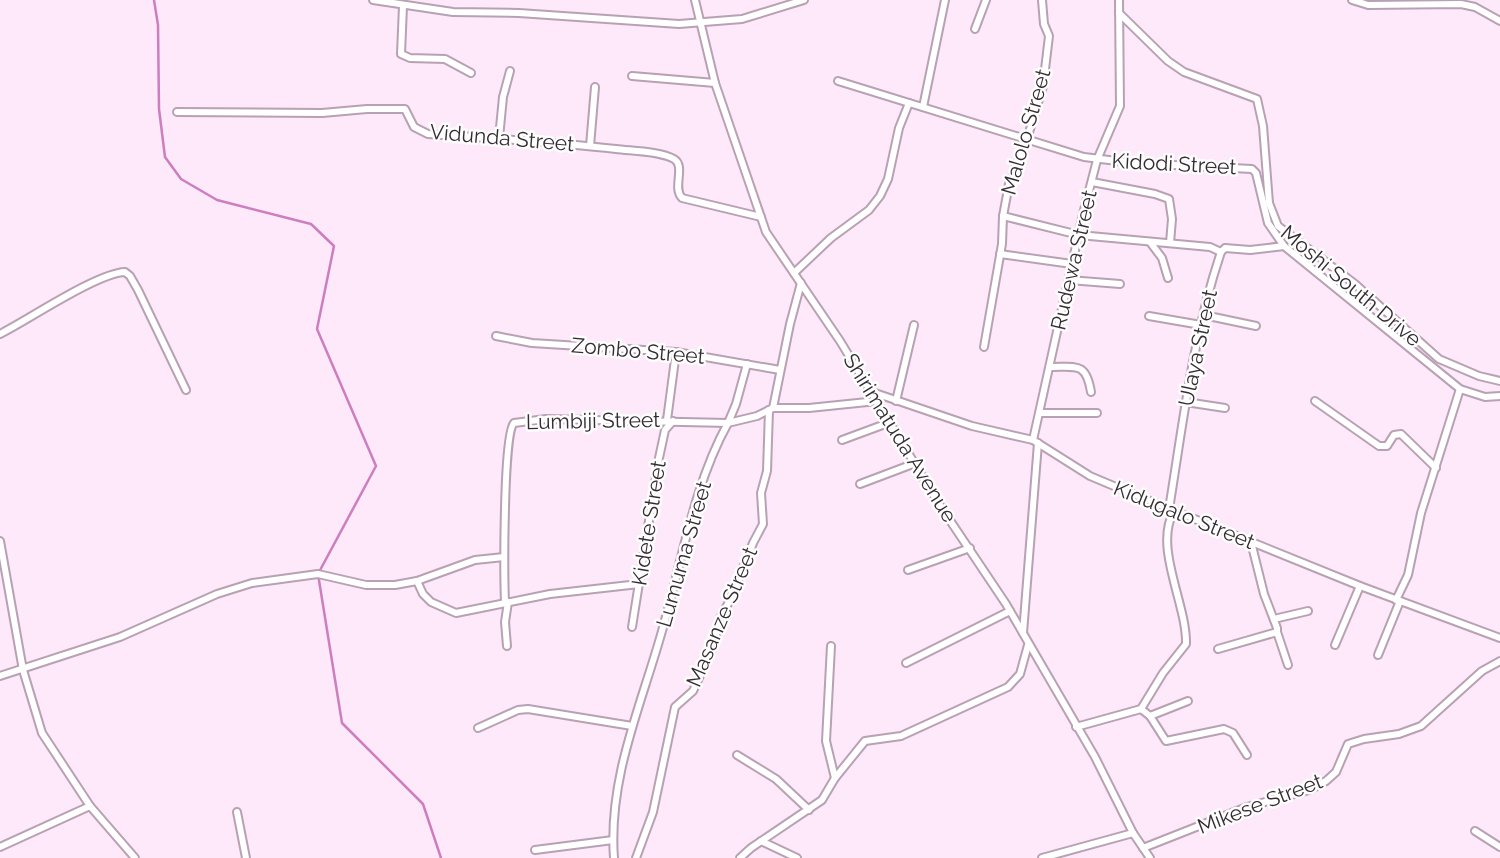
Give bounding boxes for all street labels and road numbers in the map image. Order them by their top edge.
street label: Malolo Street [996,66,1055,198]
street label: Vidunda Street [429,119,575,156]
street label: Kidodi Street [1111,148,1237,179]
street label: Rudewa Street [1045,187,1102,332]
street label: Moshi South Drive [1276,220,1427,352]
street label: Ulaya Street [1173,287,1222,409]
street label: Zombo Street [570,332,706,369]
street label: Shirimatuda Avenue [838,349,963,527]
street label: Lumbiji Street [526,407,660,434]
street label: Kidete Street [626,459,671,587]
street label: Kidugalo Street [1110,475,1258,554]
street label: Lumuma Street [651,478,716,630]
street label: Masanze Street [681,543,762,691]
street label: Mikese Street [1194,768,1326,839]

